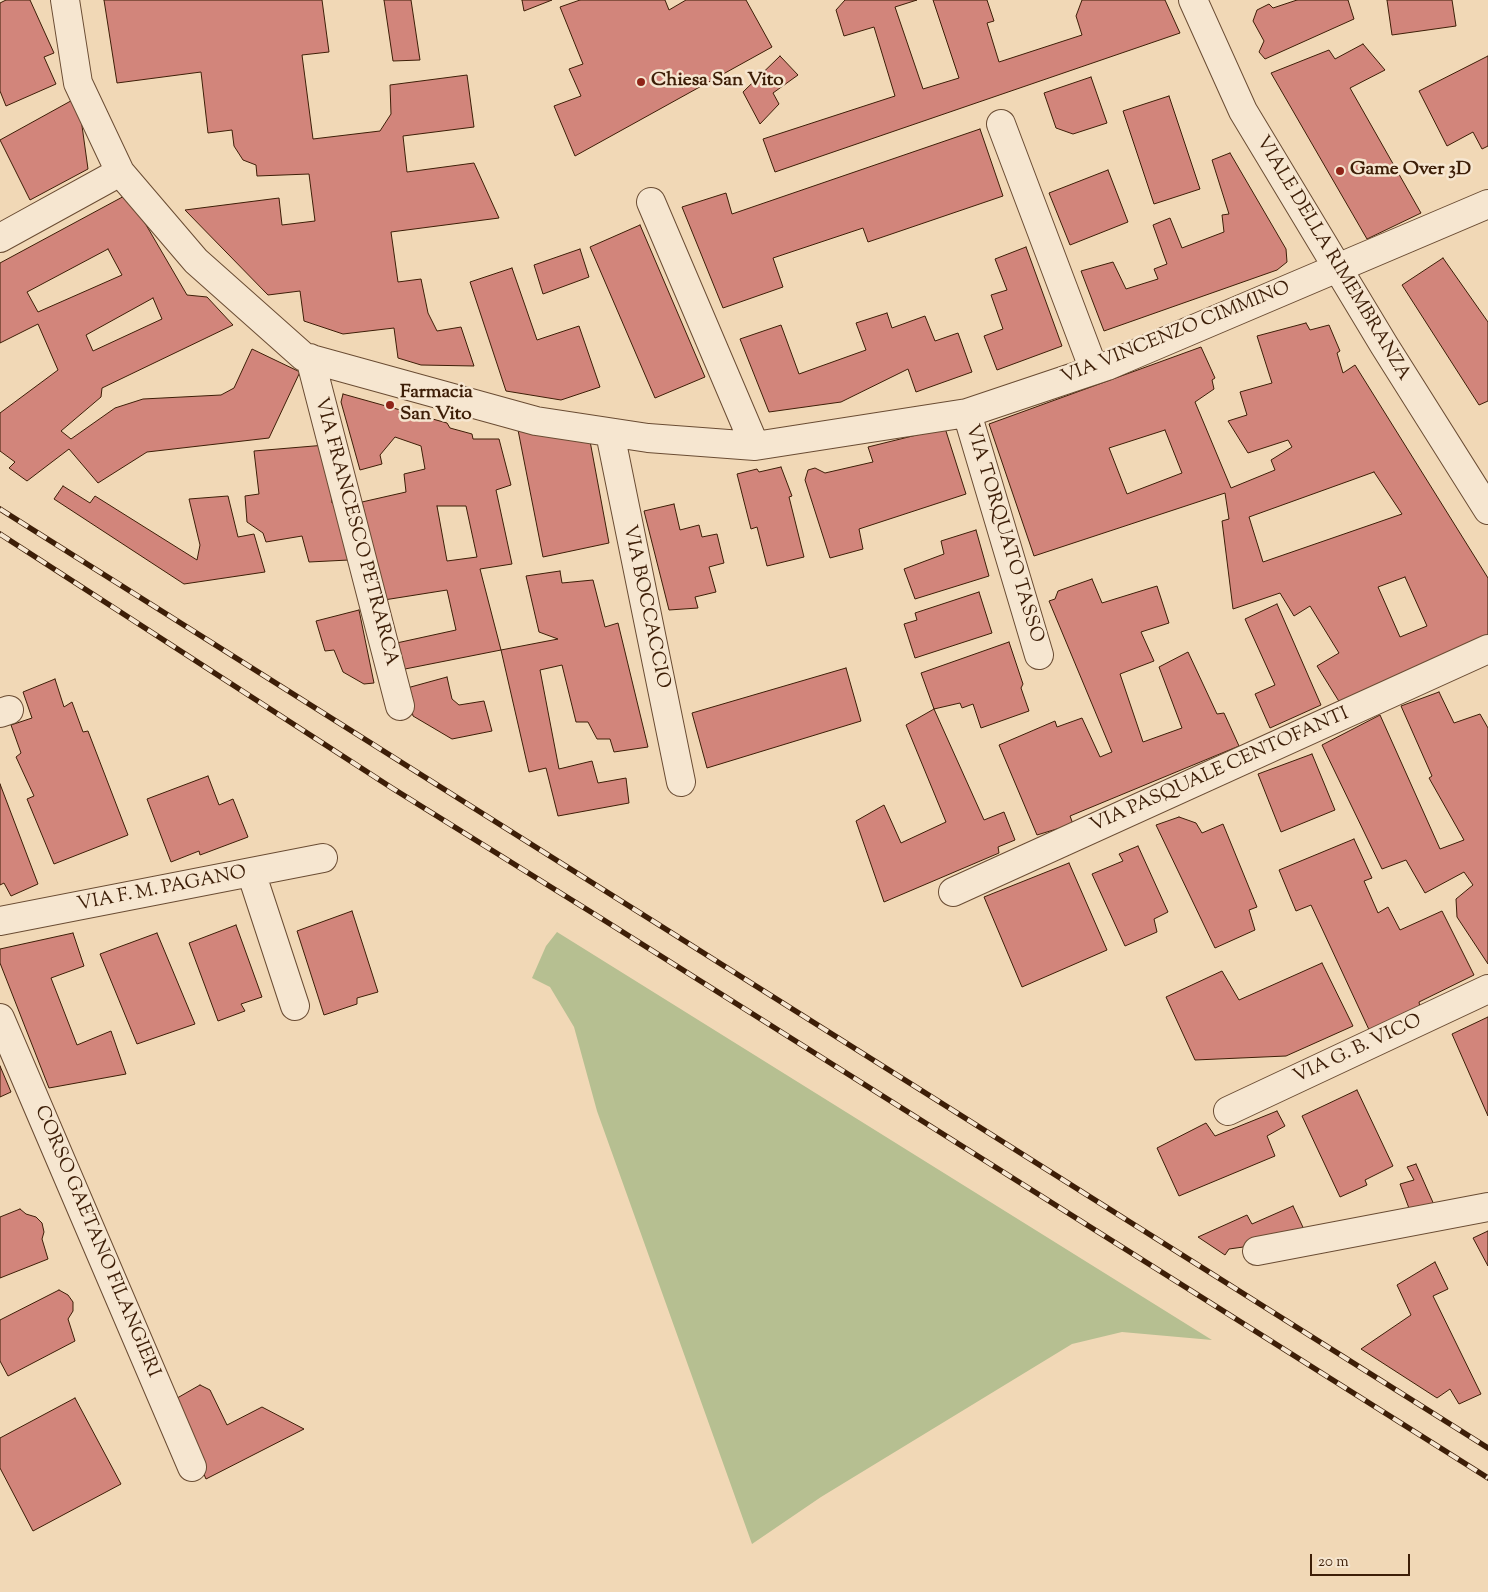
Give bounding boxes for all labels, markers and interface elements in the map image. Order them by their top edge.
place label: Chiesa San Vito [651,71,784,93]
marker: Chiesa San Vito [635,76,647,88]
street label: VIALE DELLA RIMEMBRANZA [1250,132,1414,386]
place label: Game Over 3D [1350,160,1471,182]
marker: Game Over 3D [1334,165,1346,177]
street label: VIA VINCENZO CIMMINO [1058,278,1294,390]
place label: Farmacia San Vito [400,383,473,427]
street label: VIA FRANCESCO PETRARCA [308,395,402,669]
marker: Farmacia San Vito [384,399,396,411]
street label: VIA TORQUATO TASSO [959,422,1047,646]
street label: VIA BOCCACCIO [617,523,673,691]
street label: VIA PASQUALE CENTOFANTI [1087,704,1353,838]
street label: VIA F. M. PAGANO [76,862,248,918]
street label: VIA G. B. VICO [1290,1010,1426,1090]
street label: CORSO GAETANO FILANGIERI [28,1103,164,1381]
scale bar [1313,1544,1413,1576]
text: 20 m [1318,1552,1349,1573]

